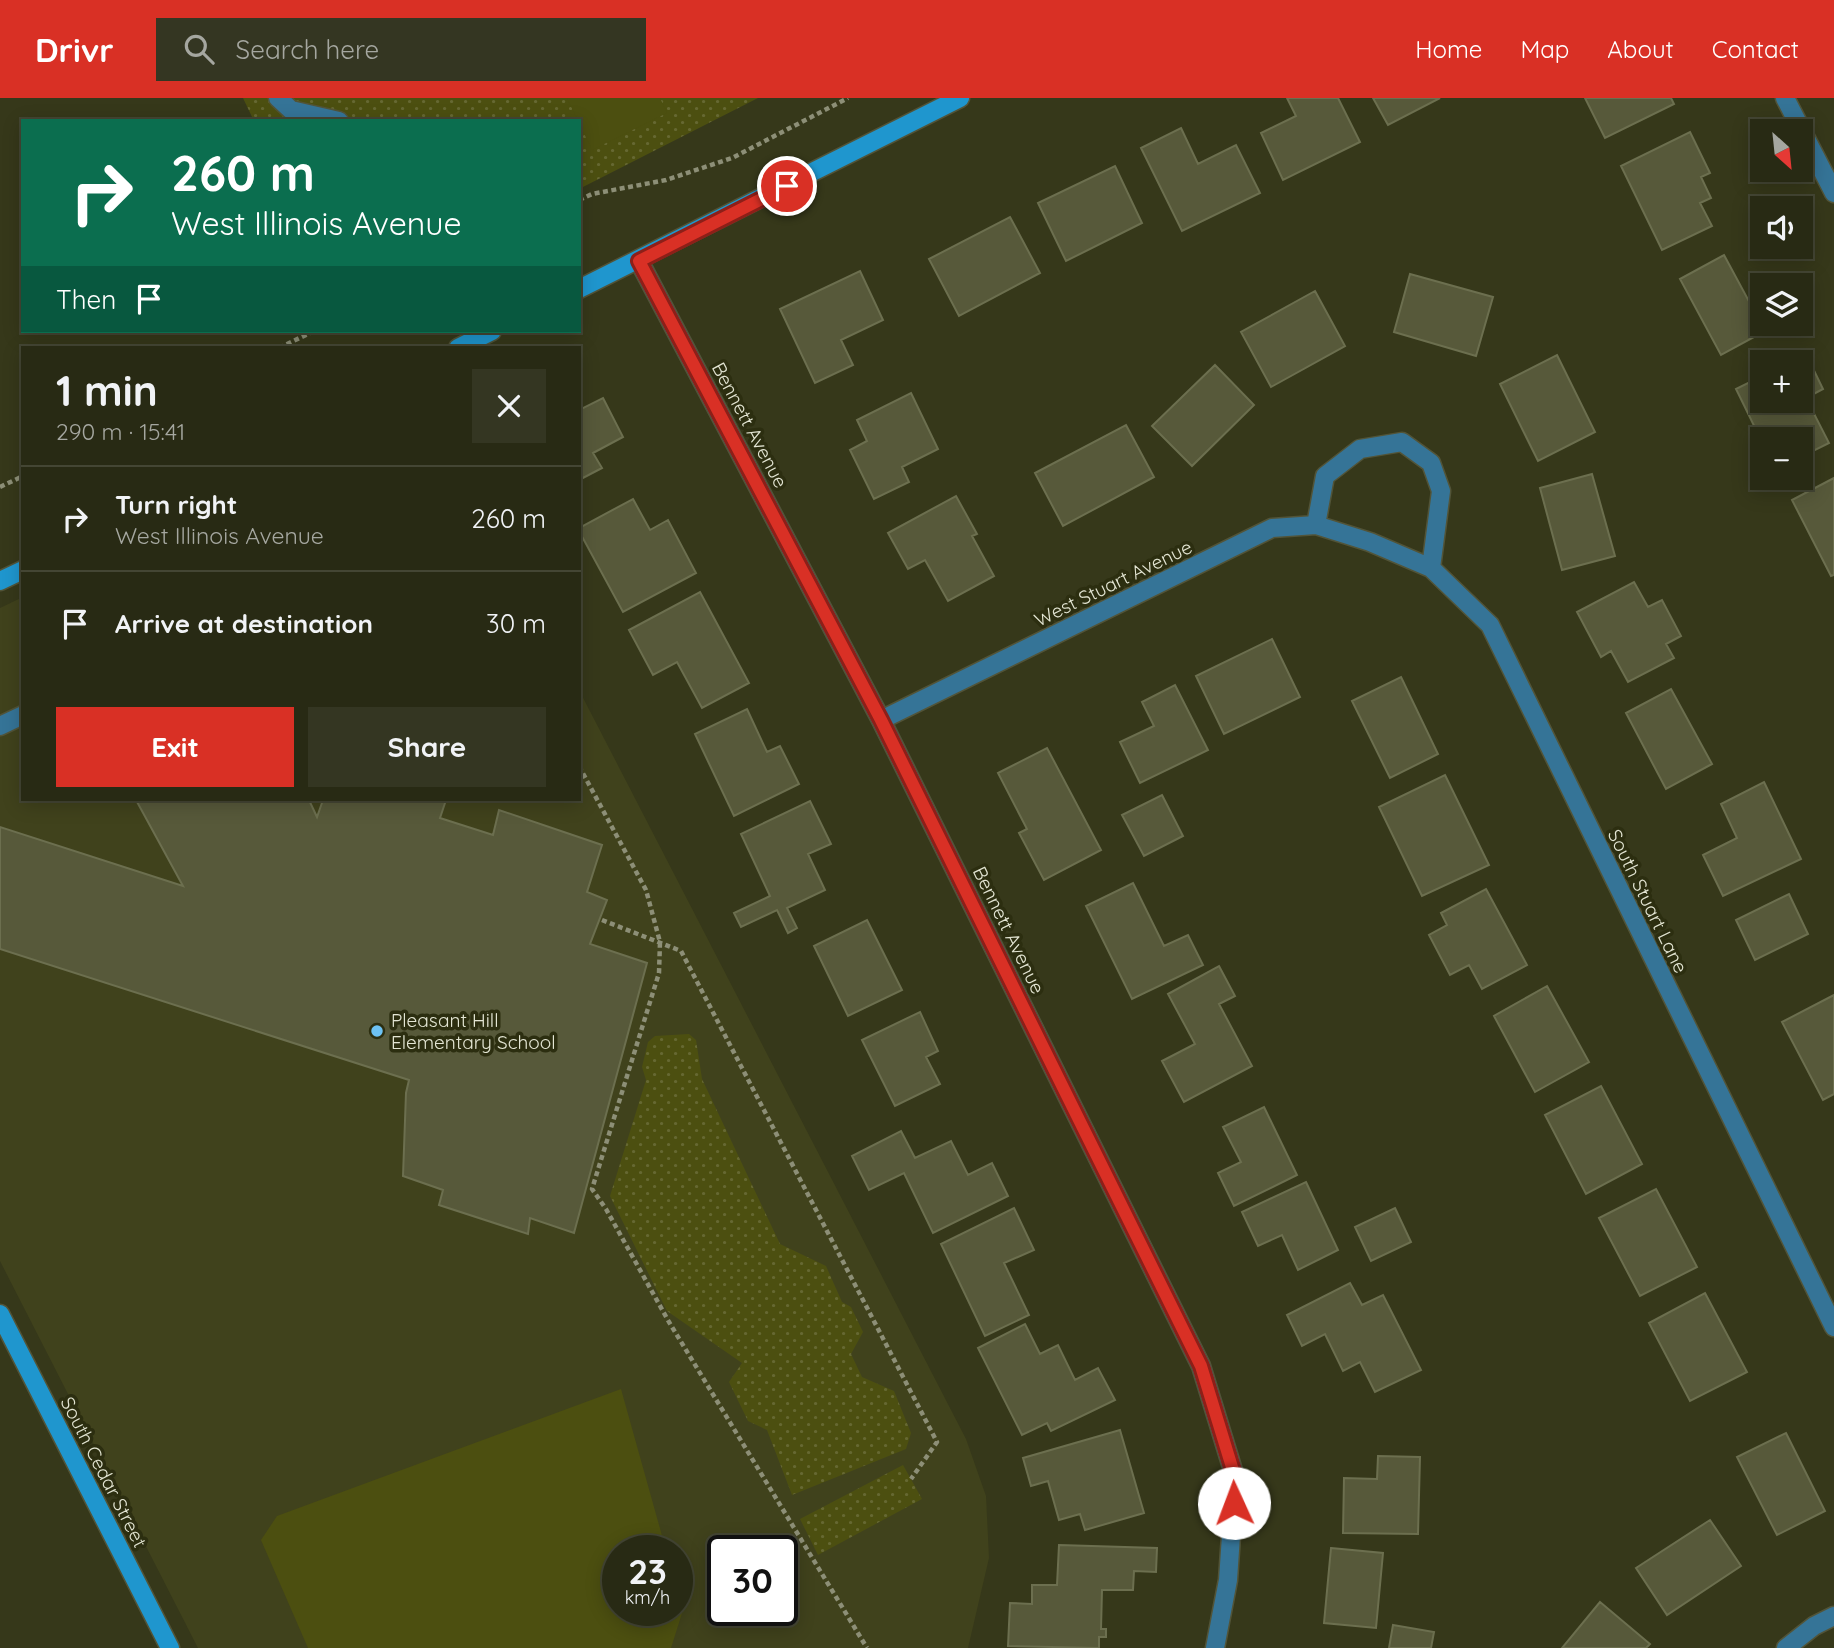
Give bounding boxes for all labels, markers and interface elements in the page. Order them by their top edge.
search box [156,18,646,81]
text: Drivr [35,29,114,70]
icon: search [180,30,218,68]
text: Search here [236,33,379,66]
text: Home [1415,34,1482,64]
text: Map [1520,34,1569,64]
text: About [1607,34,1674,64]
text: Contact [1712,34,1799,64]
north arrow [1750,119,1813,182]
map controls [1750,119,1813,490]
text: 260 m [171,142,315,203]
icon: right [56,147,147,238]
pin [757,156,817,216]
icon: arrive [768,167,806,205]
button: sound [1750,196,1813,259]
text: West Illinois Avenue [171,203,462,243]
button: layers [1750,273,1813,336]
icon: arrive [130,280,168,318]
text: Then [56,283,116,316]
button: + [1750,350,1813,413]
street label: Bennett Avenue [707,358,793,492]
text: 1 min [56,364,158,417]
button: close [472,369,546,443]
text: 290 m · 15:41 [56,417,185,446]
button: − [1750,427,1813,490]
text: Turn right [115,488,237,521]
icon: right [56,500,94,538]
text: 260 m [471,502,546,535]
text: West Illinois Avenue [115,521,324,550]
street label: West Stuart Avenue [1030,534,1196,632]
icon: arrive [56,605,94,643]
text: Arrive at destination [115,607,373,640]
text: 30 m [486,607,546,640]
button: Exit [56,707,294,787]
button: Share [308,707,546,787]
street label: South Stuart Lane [1603,825,1693,977]
street label: Bennett Avenue [968,862,1050,998]
place label: Pleasant Hill Elementary School [391,1008,556,1054]
marker: Pleasant Hill Elementary School [369,1023,385,1039]
street label: South Cedar Street [56,1393,152,1551]
position arrow [1197,1466,1271,1540]
speed limit sign: 30 [707,1535,798,1626]
text: 23 [628,1549,667,1593]
text: km/h [625,1586,670,1609]

